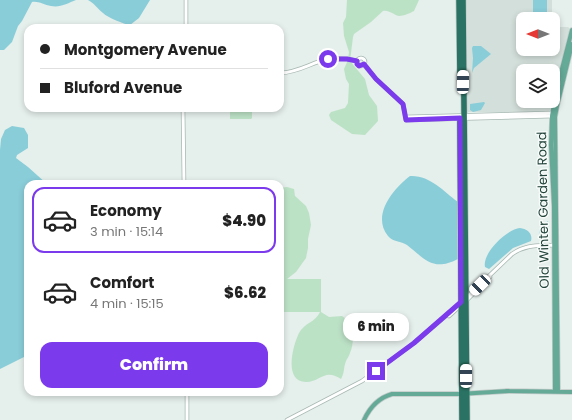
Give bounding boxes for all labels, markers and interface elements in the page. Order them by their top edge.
north arrow [516,12,560,56]
map controls [516,12,560,108]
text: Montgomery Avenue [64,39,227,60]
route start [319,50,337,68]
button: layers [516,64,560,108]
car [457,70,469,94]
text: Bluford Avenue [64,77,182,98]
street label: Old Winter Garden Road [532,131,554,289]
text: Economy [90,200,162,221]
icon: car [42,202,78,238]
text: $4.90 [222,210,266,231]
text: 3 min · 15:14 [90,222,163,241]
text: Comfort [90,272,154,293]
car [467,272,493,298]
icon: car [42,274,78,310]
text: $6.62 [224,282,266,303]
text: 4 min · 15:15 [90,294,164,313]
callout: 6 min [343,313,409,341]
text: 6 min [357,317,395,336]
button: Confirm [40,342,268,388]
route end [367,362,385,380]
car [460,364,472,388]

